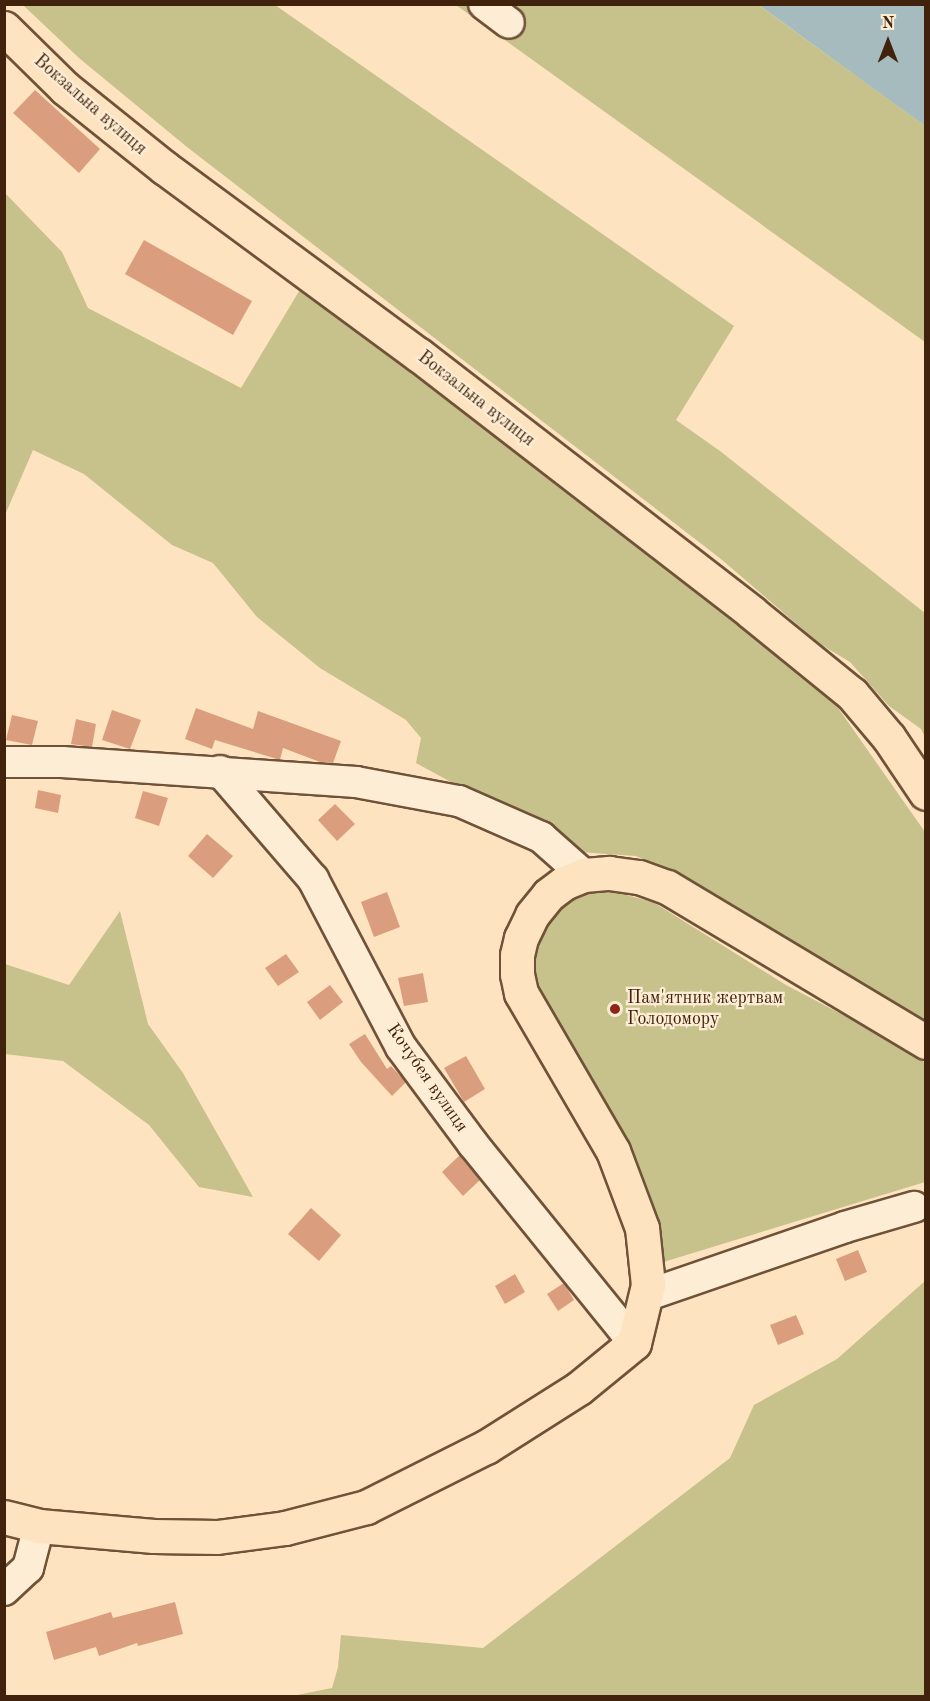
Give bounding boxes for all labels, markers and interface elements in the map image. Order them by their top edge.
north arrow [858,12,918,72]
text: N [882,16,894,32]
street label: Вокзальна вулиця [29,50,151,160]
street label: Вокзальна вулиця [413,347,539,451]
place label: Пам'ятник жертвам Голодомору [627,988,783,1030]
marker: Пам'ятник жертвам Голодомору [608,1002,622,1016]
street label: Кочубея вулиця [382,1020,472,1136]

